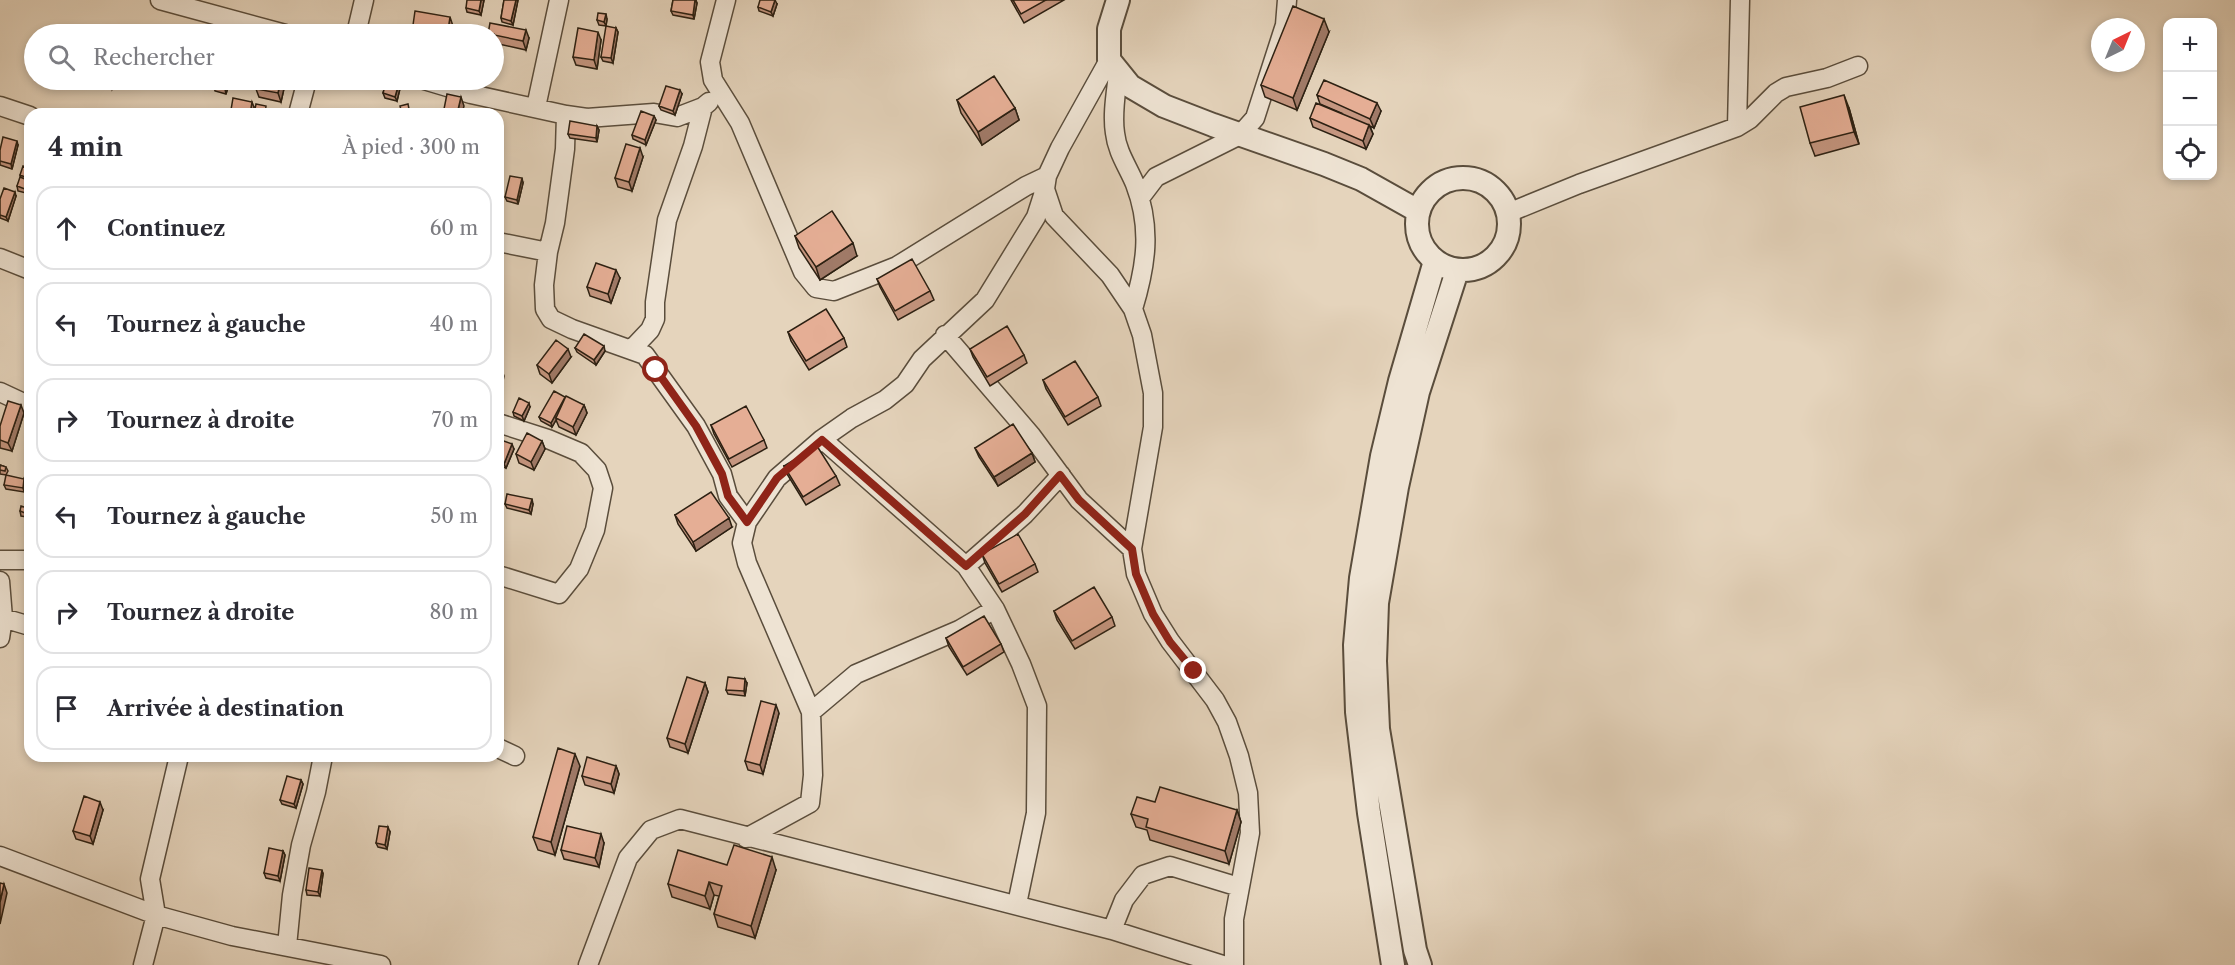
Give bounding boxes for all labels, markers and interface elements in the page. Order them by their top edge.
north arrow [2091,18,2145,72]
map controls [2163,18,2217,180]
button: + [2163,18,2217,72]
search box [24,24,504,90]
icon: search [45,41,78,74]
text: Rechercher [93,44,215,71]
button: − [2163,72,2217,126]
button: locate [2163,126,2217,180]
text: 4 min [48,131,123,163]
text: À pied · 300 m [342,135,480,159]
icon: ahead [50,212,83,245]
text: Continuez [107,215,226,242]
text: 60 m [430,216,478,240]
icon: left [50,308,83,341]
text: Tournez à gauche [107,311,306,338]
text: 40 m [430,312,478,336]
route start [642,356,668,382]
icon: right [50,404,83,437]
text: Tournez à droite [107,407,294,434]
text: 70 m [432,408,478,432]
icon: left [50,500,83,533]
text: Tournez à gauche [107,503,306,530]
text: 50 m [431,504,478,528]
icon: right [50,596,83,629]
text: Tournez à droite [107,599,294,626]
text: 80 m [430,600,478,624]
route end [1180,657,1206,683]
icon: arrive [50,692,83,725]
text: Arrivée à destination [107,695,344,722]

